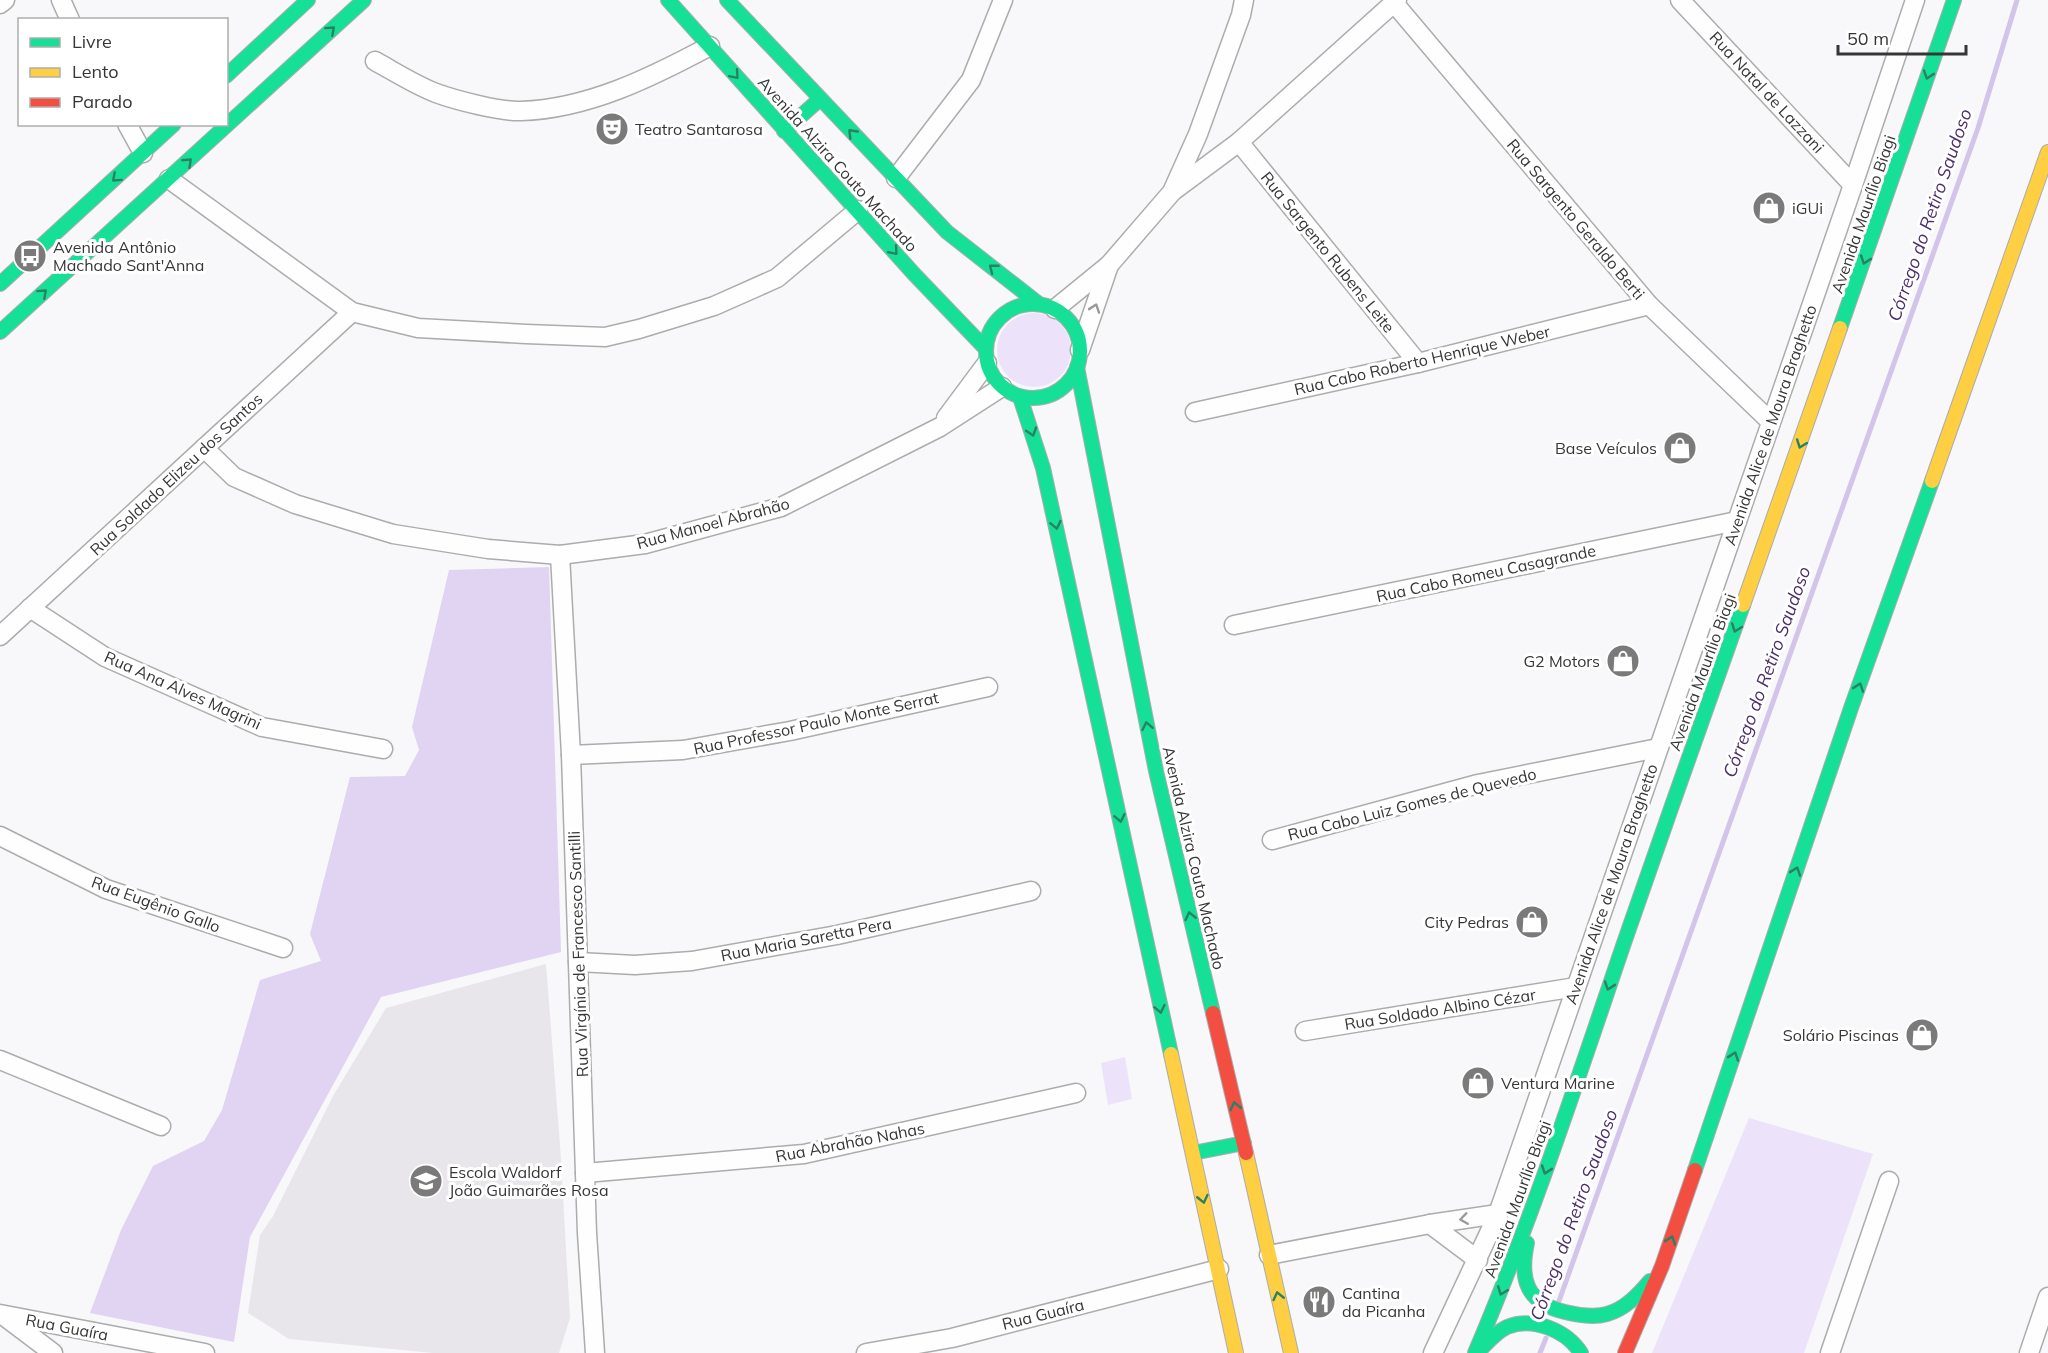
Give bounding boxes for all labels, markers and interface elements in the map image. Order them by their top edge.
legend [18,18,228,126]
scale bar [1838,18,1966,56]
one-way arrow [324,26,335,37]
street label: Rua Natal de Lazzani [1705,27,1829,157]
text: 50 m [1847,27,1889,50]
text: Livre [72,30,112,53]
text: Lento [72,60,119,83]
one-way arrow [728,68,739,79]
one-way arrow [1923,69,1935,80]
street label: Avenida Alzira Couto Machado [754,72,922,256]
text: Parado [72,90,132,113]
water label: Córrego do Retiro Saudoso [1882,106,1977,324]
theatre icon: Teatro Santarosa [594,111,630,147]
place label: Teatro Santarosa [635,119,763,139]
one-way arrow [849,130,860,141]
street label: Avenida Maurílio Biagi [1827,132,1899,296]
street label: Rua Sargento Geraldo Berti [1503,135,1649,303]
one-way arrow [181,158,191,169]
street label: Rua Sargento Rubens Leite [1257,167,1399,337]
one-way arrow [112,171,122,182]
shop icon: iGUi [1751,190,1787,226]
place label: iGUi [1792,198,1823,218]
place label: Avenida Antônio Machado Sant'Anna [53,237,204,275]
bus stop icon: Avenida Antônio Machado Sant'Anna [12,238,48,274]
one-way arrow [886,244,897,255]
one-way arrow [1859,254,1872,265]
one-way arrow [988,264,999,275]
one-way arrow [37,289,47,300]
street label: Avenida Alice de Moura Braghetto [1719,302,1821,548]
one-way arrow [1087,303,1100,314]
street label: Rua Cabo Roberto Henrique Weber [1292,321,1552,399]
street label: Rua Soldado Elizeu dos Santos [86,389,267,559]
one-way arrow [1025,426,1037,437]
shop icon: Base Veículos [1662,430,1698,466]
place label: Base Veículos [1555,438,1657,458]
one-way arrow [1795,438,1808,449]
street label: Rua Manoel Abrahão [634,493,792,553]
one-way arrow [1049,520,1062,530]
street label: Rua Cabo Romeu Casagrande [1374,540,1598,606]
water label: Córrego do Retiro Saudoso [1718,563,1815,781]
street label: Avenida Maurílio Biagi [1664,591,1740,753]
one-way arrow [1730,622,1743,633]
shop icon: G2 Motors [1605,643,1641,679]
street label: Rua Ana Alves Magrini [101,646,265,734]
place label: G2 Motors [1523,651,1600,671]
one-way arrow [1851,682,1864,692]
street label: Rua Professor Paulo Monte Serrat [692,687,941,759]
one-way arrow [1141,721,1154,731]
street label: Avenida Alzira Couto Machado [1159,744,1229,972]
street label: Avenida Alice de Moura Braghetto [1560,761,1662,1007]
street label: Rua Cabo Luiz Gomes de Quevedo [1286,763,1538,845]
one-way arrow [1113,813,1126,823]
street label: Rua Virgínia de Francesco Santilli [564,830,592,1078]
one-way arrow [1789,866,1802,877]
street label: Rua Eugênio Gallo [89,871,223,937]
shop icon: City Pedras [1514,904,1550,940]
one-way arrow [1184,911,1197,921]
place label: City Pedras [1424,912,1509,932]
street label: Rua Maria Saretta Pera [719,913,893,965]
one-way arrow [1604,980,1617,991]
street label: Rua Soldado Albino Cézar [1343,984,1537,1034]
one-way arrow [1153,1004,1166,1014]
shop icon: Solário Piscinas [1904,1017,1940,1053]
place label: Solário Piscinas [1783,1025,1899,1045]
one-way arrow [1727,1051,1740,1062]
shop icon: Ventura Marine [1460,1065,1496,1101]
place label: Ventura Marine [1501,1073,1615,1093]
one-way arrow [1229,1101,1242,1111]
water label: Córrego do Retiro Saudoso [1525,1106,1622,1324]
street label: Rua Abrahão Nahas [774,1118,926,1166]
street label: Avenida Maurílio Biagi [1479,1118,1555,1280]
place label: Escola Waldorf João Guimarães Rosa [449,1162,608,1200]
school or university icon: Escola Waldorf João Guimarães Rosa [408,1163,444,1199]
one-way arrow [1541,1164,1554,1175]
one-way arrow [1196,1194,1209,1204]
one-way arrow [1459,1212,1468,1225]
one-way arrow [1663,1236,1676,1246]
place label: Cantina da Picanha [1342,1283,1425,1321]
restaurant icon: Cantina da Picanha [1301,1284,1337,1320]
one-way arrow [1496,1285,1509,1296]
one-way arrow [1272,1291,1285,1301]
street label: Rua Guaíra [1000,1294,1086,1334]
street label: Rua Guaíra [24,1309,110,1345]

